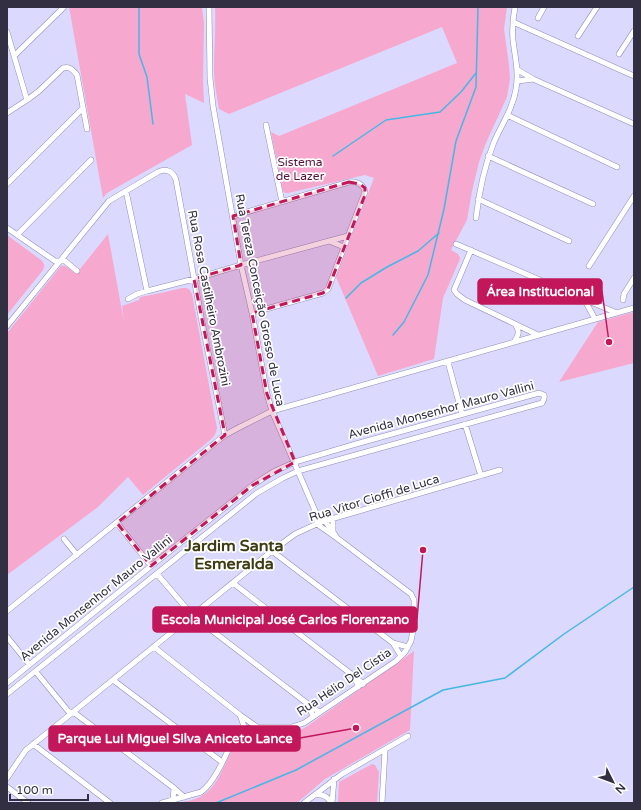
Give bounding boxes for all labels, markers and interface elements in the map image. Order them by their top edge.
park label: Sistema de Lazer [276,155,325,183]
street label: Rua Tereza Conceição Grosso de Luca [233,193,287,407]
street label: Rua Rosa Castilheiro Ambrozini [185,209,233,387]
callout: Área Institucional [478,279,602,304]
text: Área Institucional [486,283,594,300]
street label: Avenida Monsenhor Mauro Vallini [347,378,535,442]
street label: Rua Vitor Cioffi de Luca [307,472,441,524]
street label: Avenida Monsenhor Mauro Vallini [17,532,175,664]
district label: Jardim Santa Esmeralda [184,536,283,574]
callout: Escola Municipal José Carlos Florenzano [153,607,417,632]
text: Escola Municipal José Carlos Florenzano [161,612,409,628]
street label: Rua Hélio Del Cístia [294,645,394,719]
callout: Parque Lui Miguel Silva Aniceto Lance [49,726,300,751]
text: Parque Lui Miguel Silva Aniceto Lance [57,731,293,747]
north arrow [593,762,633,802]
scale bar [10,776,88,802]
text: N [612,781,628,796]
text: 100 m [16,783,53,797]

